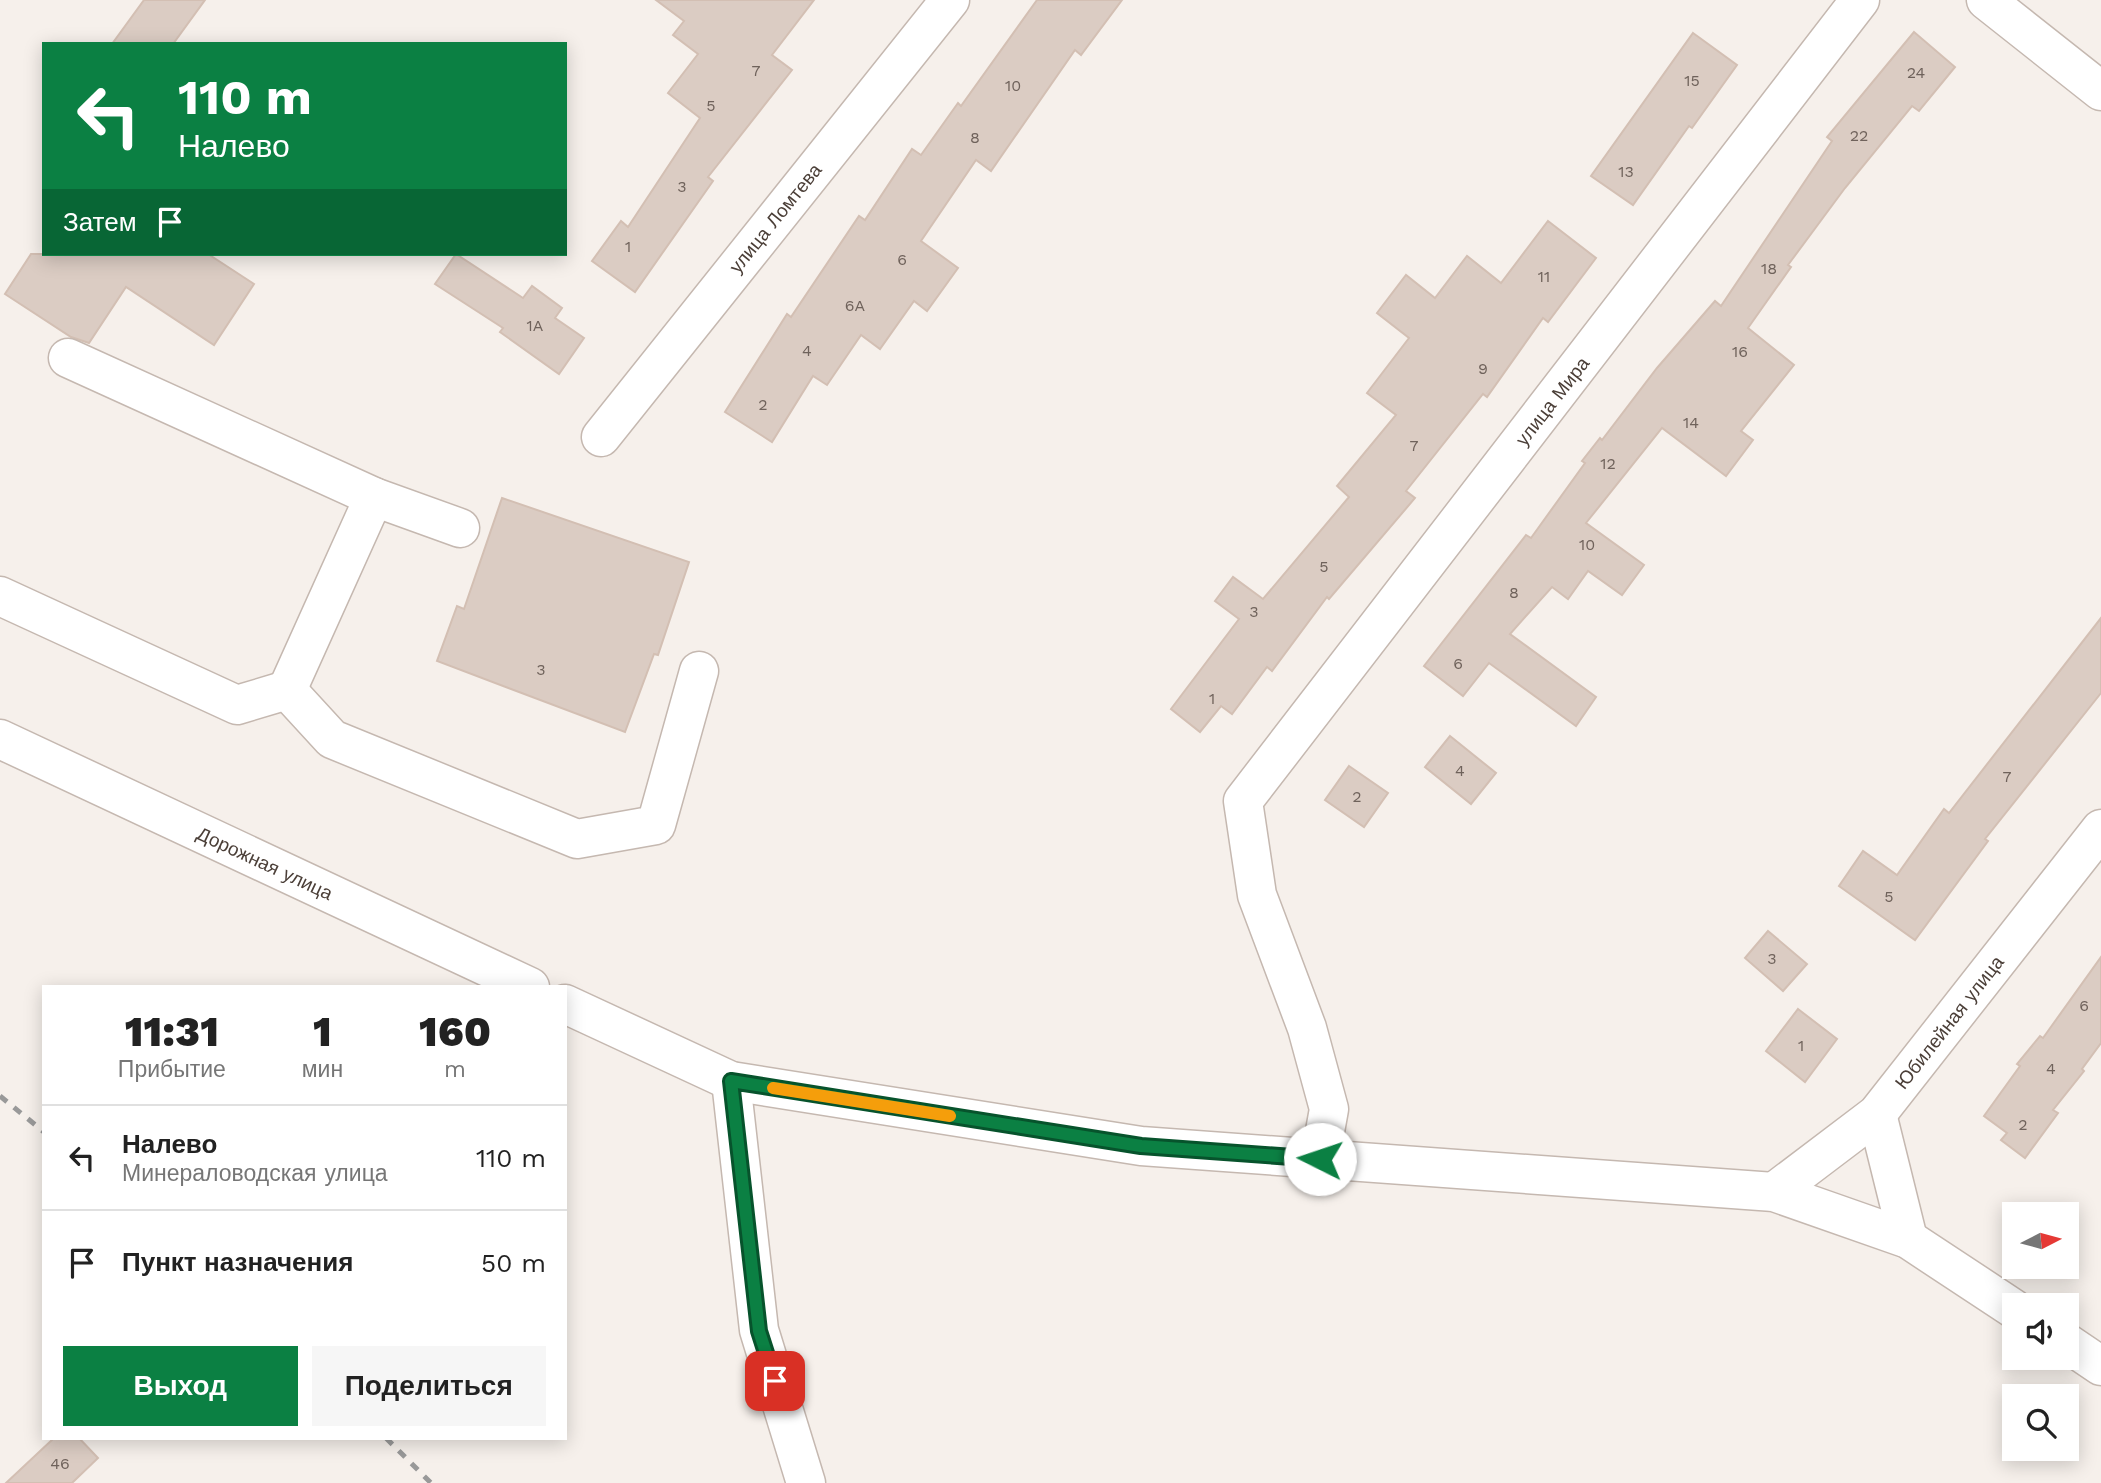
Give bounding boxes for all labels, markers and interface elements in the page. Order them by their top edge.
house number: 7 [752,61,761,80]
house number: 24 [1907,63,1926,82]
text: 110 m [178,68,312,126]
icon: left [63,70,154,161]
house number: 15 [1684,71,1700,90]
house number: 10 [1005,76,1021,95]
house number: 5 [706,96,716,115]
house number: 22 [1850,126,1868,145]
text: Налево [178,127,290,165]
house number: 8 [970,128,980,147]
street label: улица Ломтева [724,159,827,278]
house number: 13 [1618,162,1634,181]
house number: 3 [677,177,687,196]
icon: arrive [151,203,189,241]
text: Затем [63,207,137,237]
house number: 1 [625,237,631,256]
house number: 6 [897,250,907,269]
house number: 18 [1761,259,1777,278]
house number: 11 [1538,267,1550,286]
house number: 6A [845,296,866,315]
house number: 1A [527,316,544,335]
house number: 4 [802,341,812,360]
house number: 16 [1732,342,1748,361]
street label: улица Мира [1511,352,1594,450]
house number: 9 [1478,359,1488,378]
house number: 2 [758,395,768,414]
house number: 14 [1683,413,1699,432]
house number: 7 [1410,436,1419,455]
house number: 12 [1600,454,1616,473]
house number: 10 [1579,535,1595,554]
house number: 5 [1319,557,1329,576]
house number: 8 [1509,583,1519,602]
house number: 3 [1249,602,1259,621]
house number: 6 [1453,654,1463,673]
house number: 3 [536,660,546,679]
house number: 1 [1209,689,1215,708]
house number: 4 [1455,761,1465,780]
house number: 7 [2003,767,2012,786]
house number: 2 [1352,787,1362,806]
street label: Дорожная улица [193,822,337,905]
house number: 5 [1884,887,1894,906]
house number: 3 [1767,949,1777,968]
street label: Юбилейная улица [1890,951,2009,1094]
house number: 6 [2079,996,2089,1015]
text: 11:31 [125,1007,219,1056]
text: 1 [313,1007,332,1056]
text: 160 [419,1007,491,1056]
house number: 1 [1798,1036,1804,1055]
text: Прибытие [118,1056,226,1083]
text: мин [302,1056,343,1083]
text: m [444,1056,466,1083]
house number: 4 [2046,1059,2056,1078]
house number: 2 [2018,1115,2028,1134]
position arrow [1283,1122,1357,1196]
text: Налево [122,1129,217,1159]
icon: left [63,1139,101,1177]
text: 110 m [476,1143,546,1173]
text: Минераловодская улица [122,1160,388,1187]
north arrow [2002,1202,2079,1279]
map controls [2002,1202,2079,1461]
icon: arrive [63,1244,101,1282]
text: Пункт назначения [122,1247,353,1277]
text: 50 m [481,1248,546,1278]
button: sound [2002,1293,2079,1370]
button: Выход [63,1346,298,1426]
button: Поделиться [312,1346,546,1426]
pin [745,1351,805,1411]
icon: arrive [756,1362,794,1400]
button: search [2002,1384,2079,1461]
house number: 46 [50,1454,70,1473]

